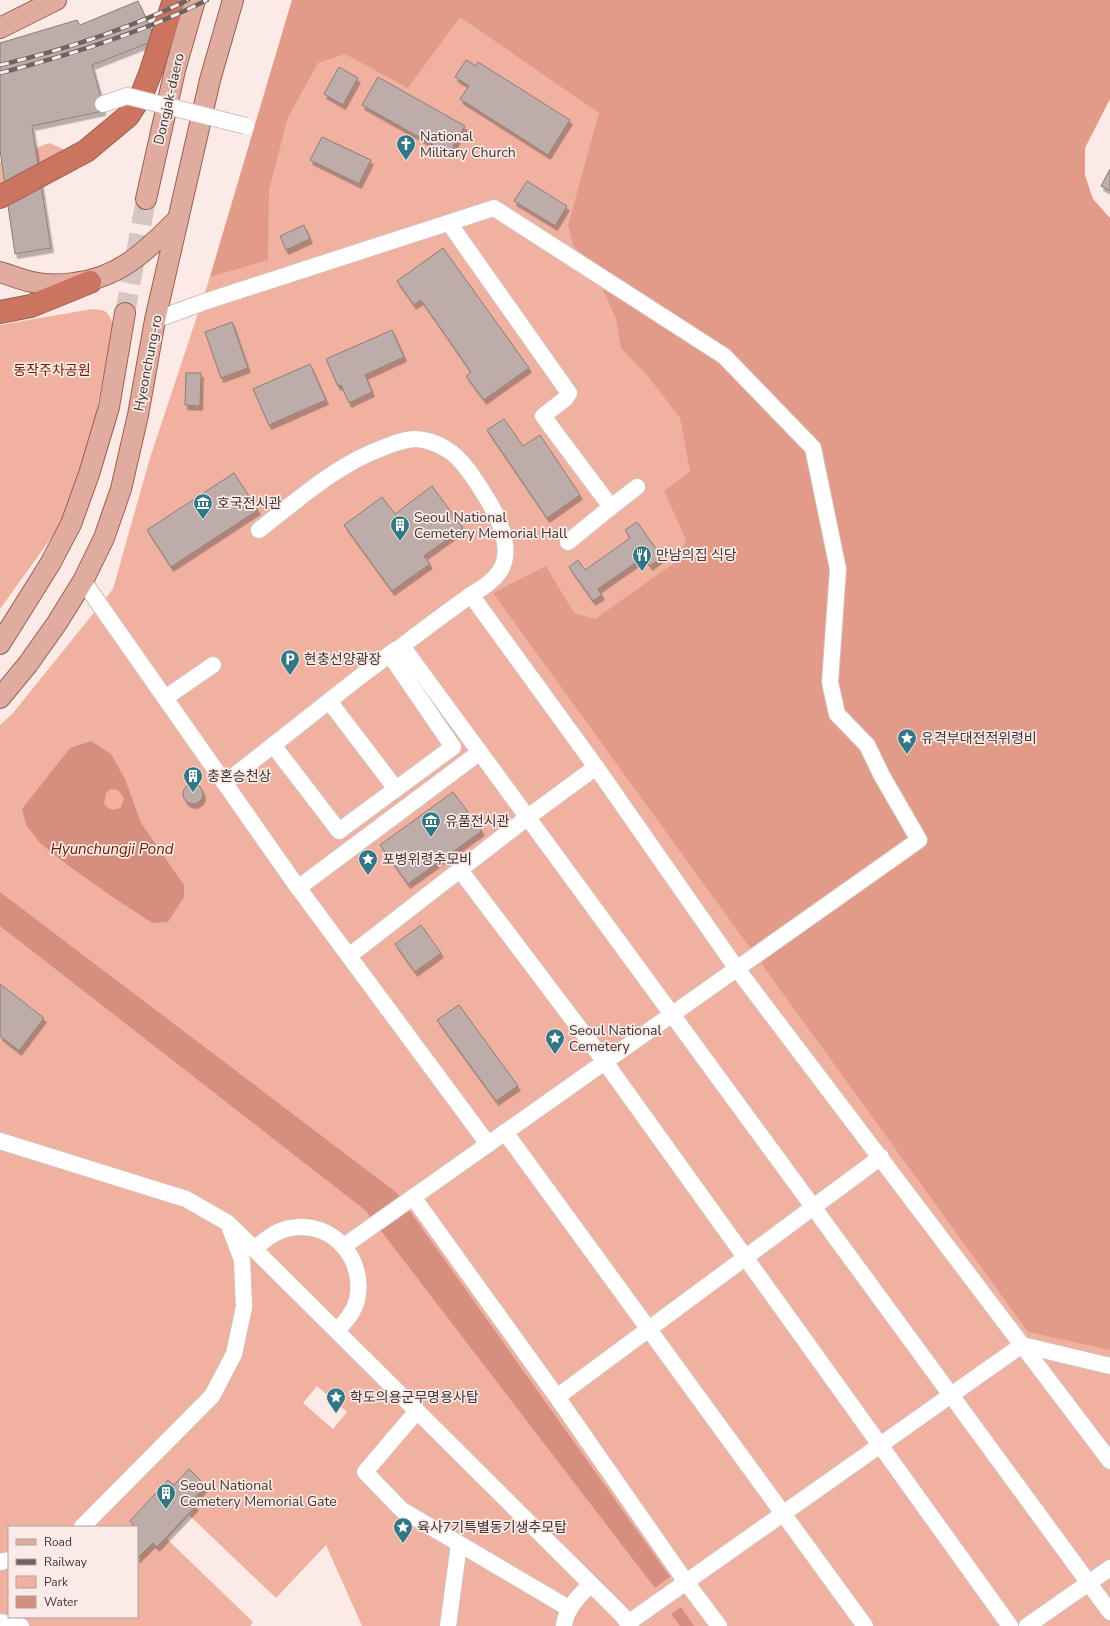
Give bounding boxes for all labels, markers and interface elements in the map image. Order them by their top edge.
street label: Dongjak-daero [149,51,189,147]
place label: National Military Church [420,127,516,162]
church icon: National Military Church [395,133,417,161]
street label: Hyeonchung-ro [129,313,167,413]
park label: 동작주차공원 [13,361,91,380]
museum icon: 호국전시관 [192,492,214,520]
place label: 호국전시관 [217,494,282,513]
place label: Seoul National Cemetery Memorial Hall [414,508,568,543]
building icon: Seoul National Cemetery Memorial Hall [389,514,411,542]
restaurant icon: 만남의집 식당 [631,544,653,572]
place label: 만남의집 식당 [656,546,737,565]
parking icon: 현충선양광장 [279,648,301,676]
place label: 현충선양광장 [304,650,381,669]
place icon: 유격부대전적위령비 [896,727,918,755]
place label: 유격부대전적위령비 [921,729,1037,748]
building icon: 충혼승천상 [182,765,204,793]
place label: 충혼승천상 [207,767,272,786]
museum icon: 유품전시관 [420,810,442,838]
place label: 유품전시관 [445,812,510,831]
water label: Hyunchungji Pond [51,839,174,859]
place icon: 포병위령추모비 [357,848,379,876]
place label: 포병위령추모비 [382,850,472,869]
place label: Seoul National Cemetery [569,1021,663,1056]
place icon: Seoul National Cemetery [544,1027,566,1055]
place icon: 학도의용군무명용사탑 [325,1386,347,1414]
place label: 학도의용군무명용사탑 [350,1388,479,1407]
place label: Seoul National Cemetery Memorial Gate [180,1476,337,1511]
building icon: Seoul National Cemetery Memorial Gate [155,1482,177,1510]
place icon: 육사7기특별동기생추모탑 [392,1516,414,1544]
place label: 육사7기특별동기생추모탑 [417,1518,567,1537]
legend [8,1526,138,1618]
text: Road [44,1534,72,1550]
text: Railway [44,1554,88,1570]
text: Park [44,1574,69,1590]
text: Water [44,1594,78,1610]

